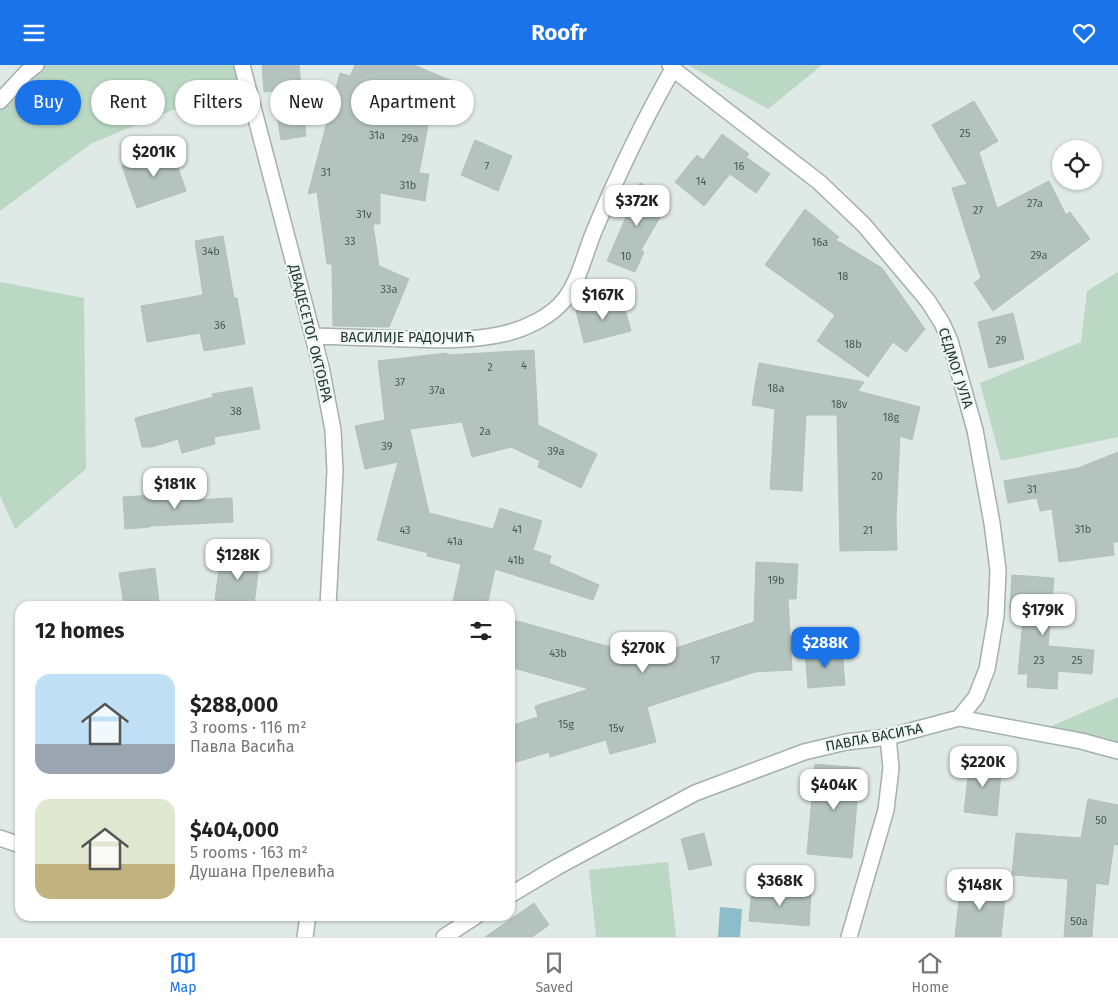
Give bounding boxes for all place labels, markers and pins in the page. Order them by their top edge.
pin: $201K [119,135,189,178]
pin: $372K [602,185,672,227]
pin: $167K [568,279,638,321]
pin: $181K [140,467,210,510]
pin: $128K [203,539,273,581]
pin: $179K [1008,593,1078,636]
pin: $288K [790,627,860,669]
pin: $270K [608,631,678,674]
pin: $220K [948,745,1018,788]
pin: $404K [799,769,869,811]
pin: $368K [745,865,815,907]
pin: $148K [945,869,1015,911]

